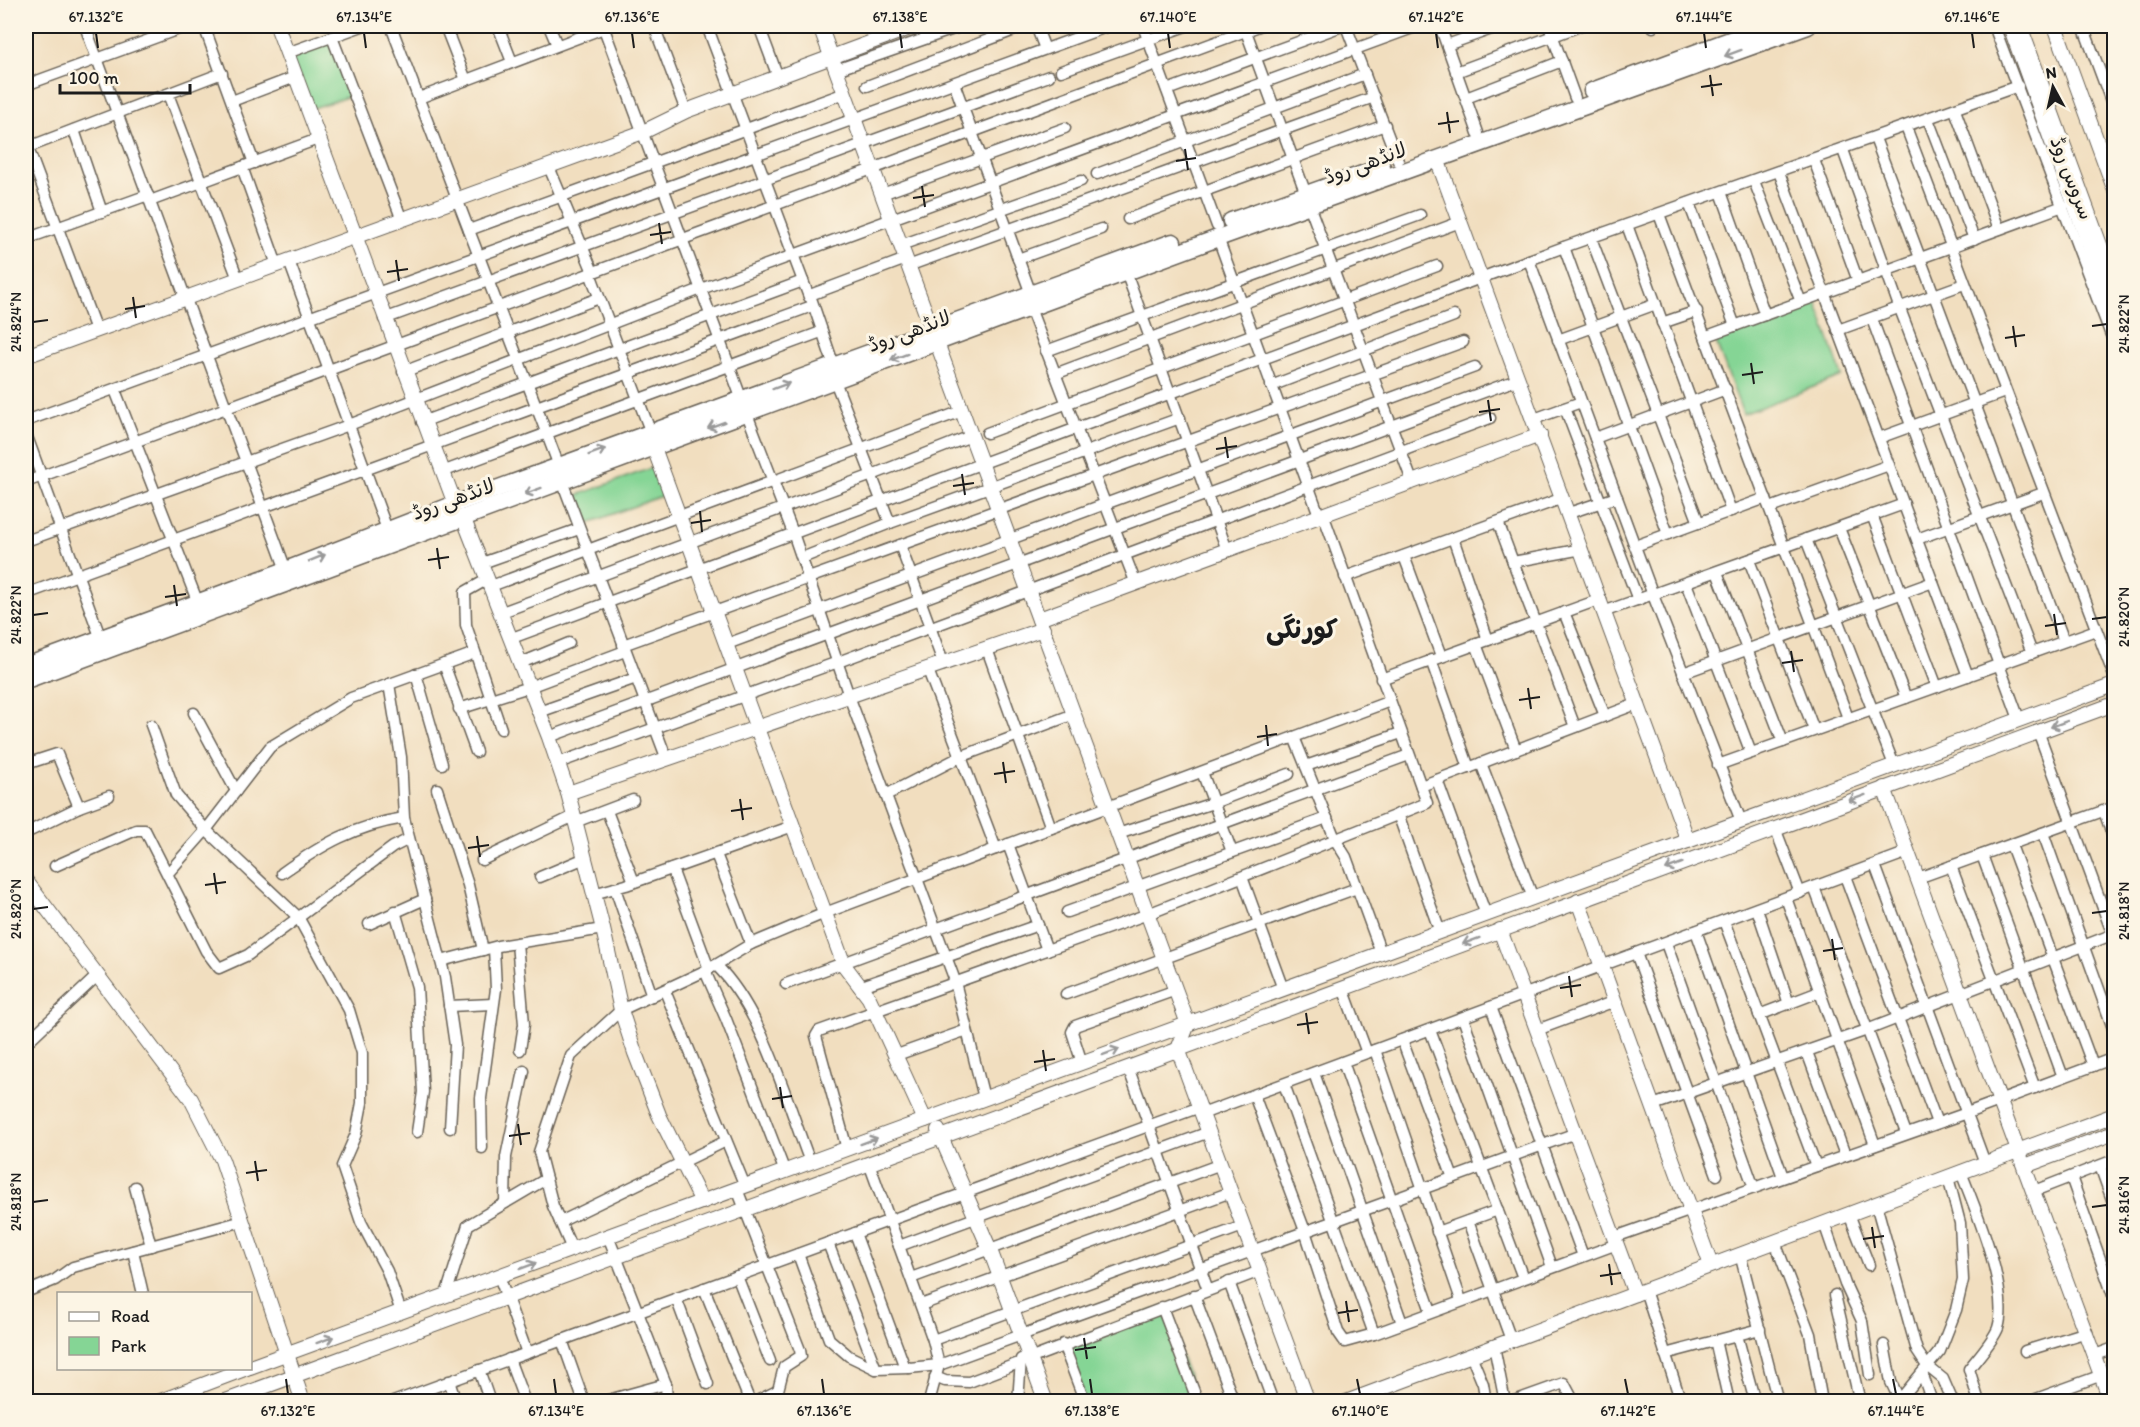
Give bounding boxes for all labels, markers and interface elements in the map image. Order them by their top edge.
text: 67.132°E [69,8,123,26]
text: 67.134°E [336,8,392,26]
text: 67.136°E [605,8,659,26]
text: 67.138°E [872,8,928,26]
text: 67.140°E [1140,8,1197,26]
text: 67.142°E [1408,8,1464,26]
text: 67.144°E [1676,8,1732,26]
text: 67.146°E [1944,8,2000,26]
one-way arrow [1724,48,1743,59]
scale bar [60,57,190,95]
north arrow [2023,57,2083,117]
text: N [2044,62,2058,83]
text: 100 m [69,67,119,89]
street label: سروس روڈ [2045,133,2099,223]
street label: لانڈھی روڈ [1321,137,1410,190]
text: 24.824°N [7,292,25,352]
text: 24.822°N [2115,294,2133,354]
street label: لانڈھی روڈ [865,305,954,358]
one-way arrow [890,352,909,363]
one-way arrow [771,380,790,391]
one-way arrow [708,420,726,431]
one-way arrow [587,446,606,457]
street label: لانڈھی روڈ [409,473,498,526]
one-way arrow [524,487,543,498]
one-way arrow [307,552,325,563]
text: 24.822°N [7,585,25,645]
text: 24.820°N [2115,587,2133,647]
district label: کورنگی [1266,613,1338,646]
one-way arrow [2050,719,2069,730]
one-way arrow [1848,794,1866,805]
one-way arrow [1665,861,1684,872]
text: 24.820°N [7,879,25,939]
text: 24.818°N [2115,882,2133,940]
one-way arrow [1462,936,1481,947]
one-way arrow [1101,1046,1120,1057]
one-way arrow [859,1134,878,1145]
text: 24.818°N [7,1173,25,1231]
text: 24.816°N [2115,1176,2133,1234]
one-way arrow [518,1259,537,1270]
legend [57,1292,252,1370]
text: Road [111,1305,150,1327]
one-way arrow [315,1333,334,1344]
text: Park [111,1335,146,1357]
text: 67.132°E [261,1402,315,1420]
text: 67.134°E [528,1402,584,1420]
text: 67.136°E [797,1402,851,1420]
text: 67.138°E [1064,1402,1120,1420]
text: 67.140°E [1332,1402,1389,1420]
text: 67.142°E [1600,1402,1656,1420]
text: 67.144°E [1868,1402,1924,1420]

